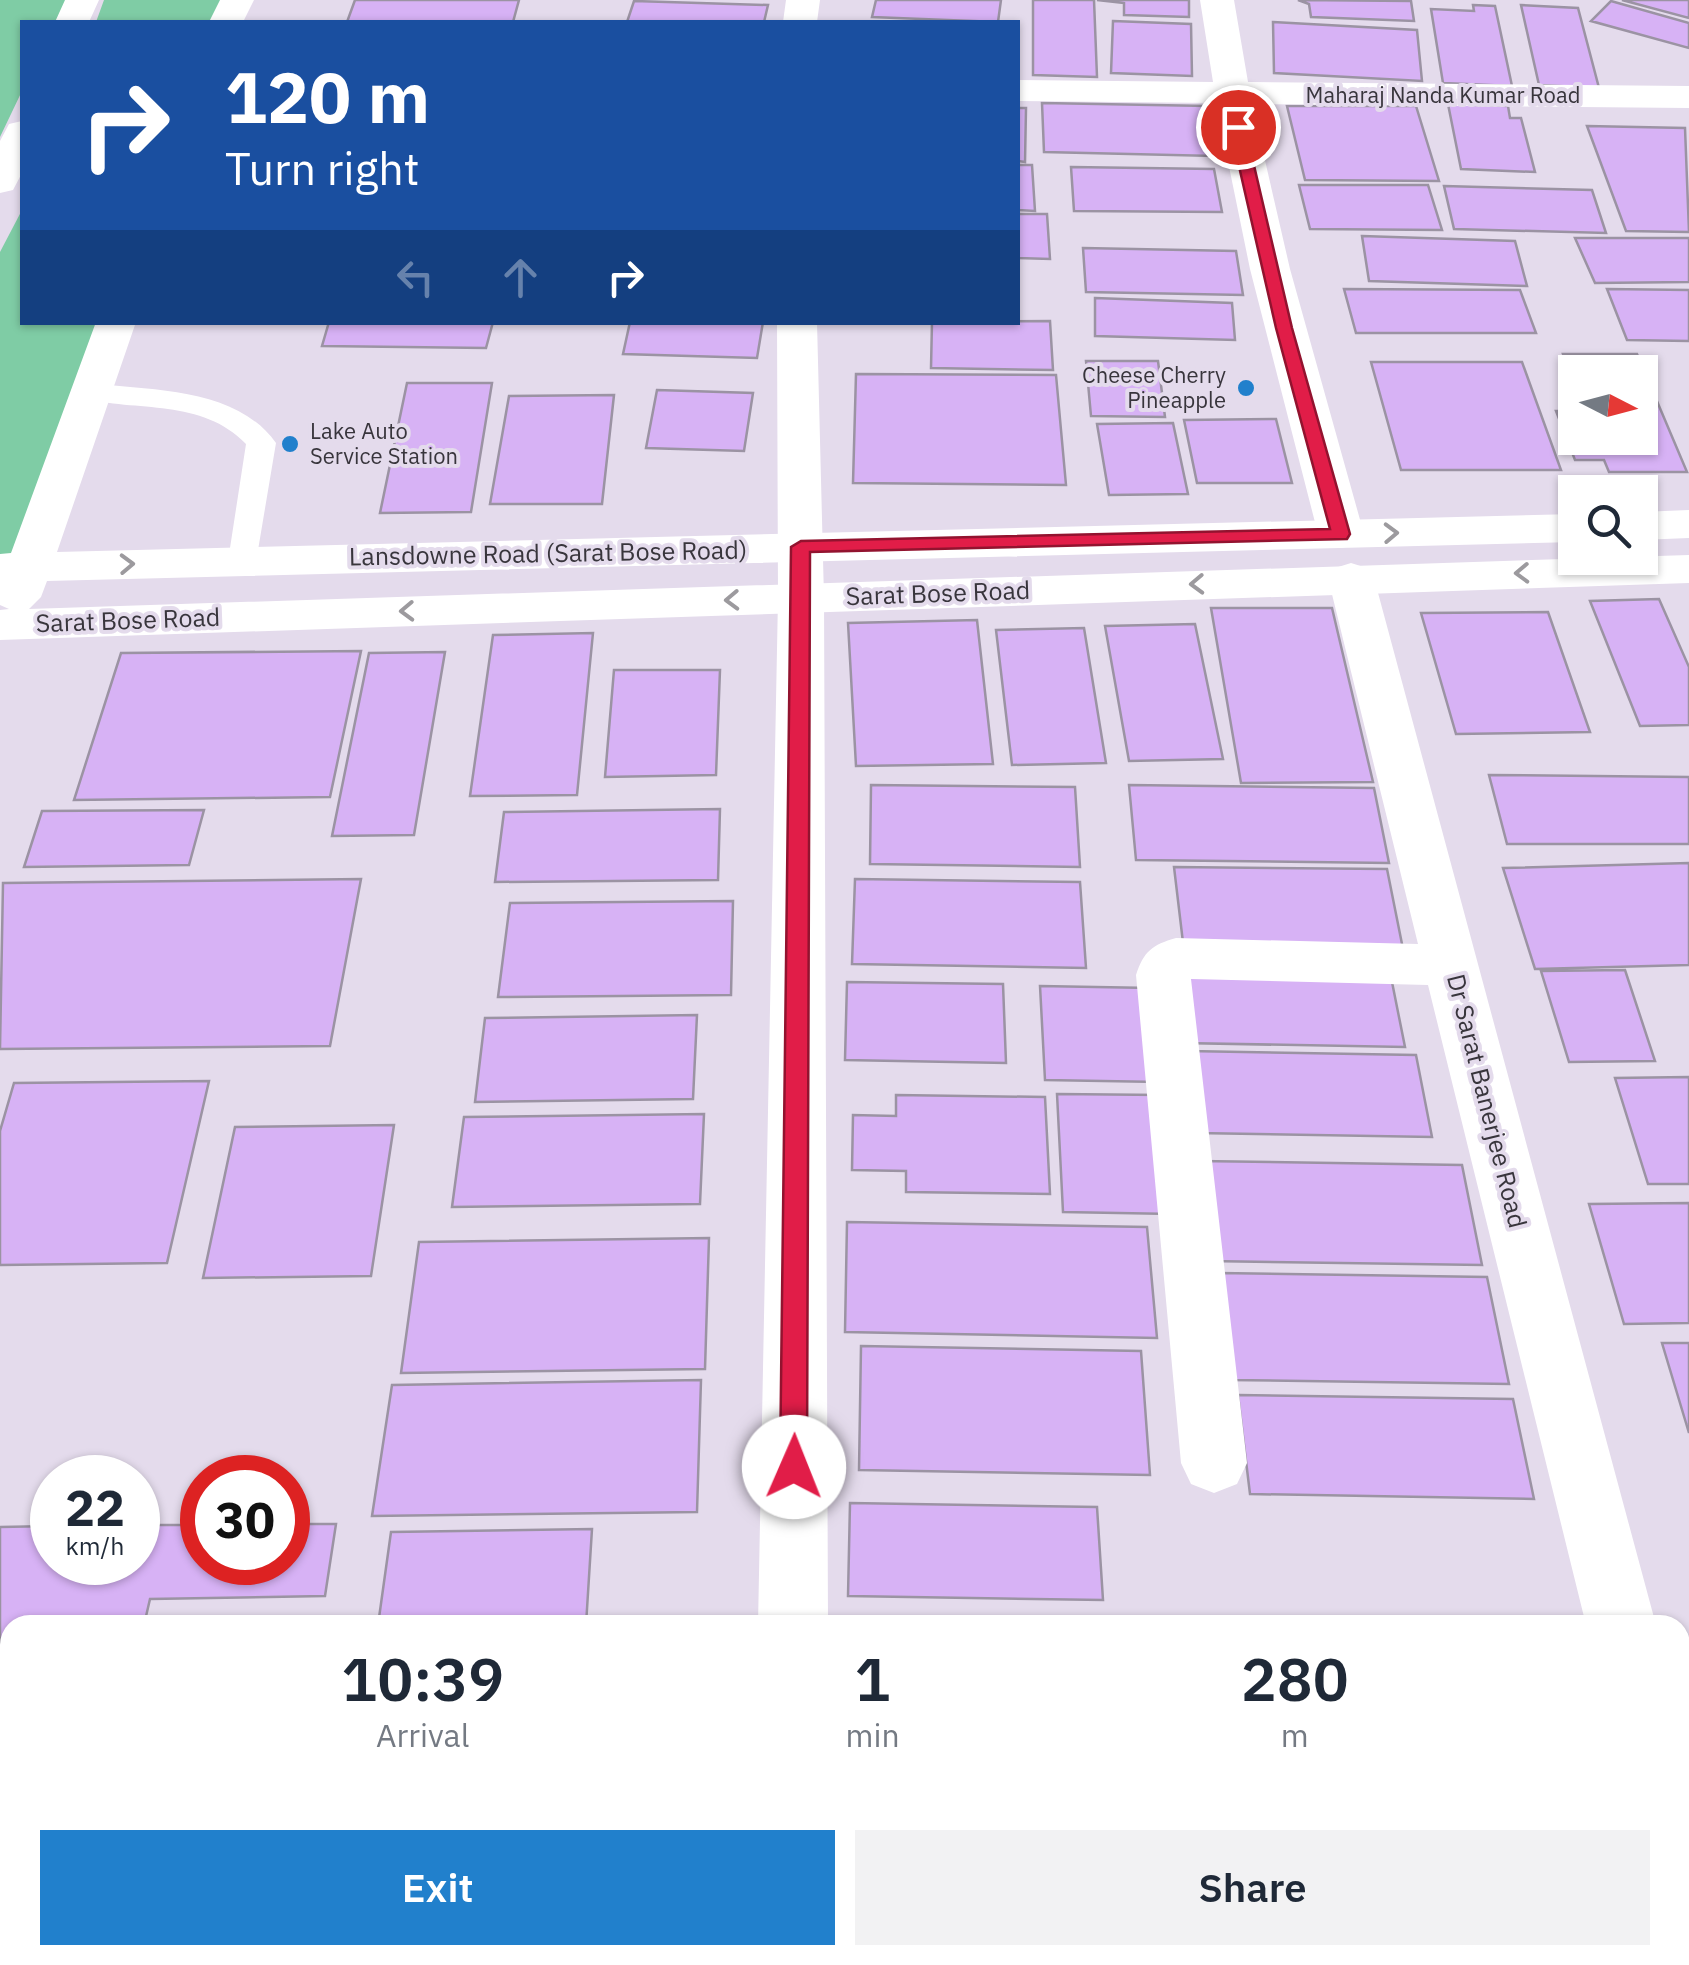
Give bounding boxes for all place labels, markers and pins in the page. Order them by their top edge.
pin [1196,85,1281,170]
place label: Cheese Cherry Pineapple [1082,360,1226,414]
marker: Cheese Cherry Pineapple [1235,377,1257,399]
place label: Lake Auto Service Station [310,416,458,470]
marker: Lake Auto Service Station [279,433,301,455]

